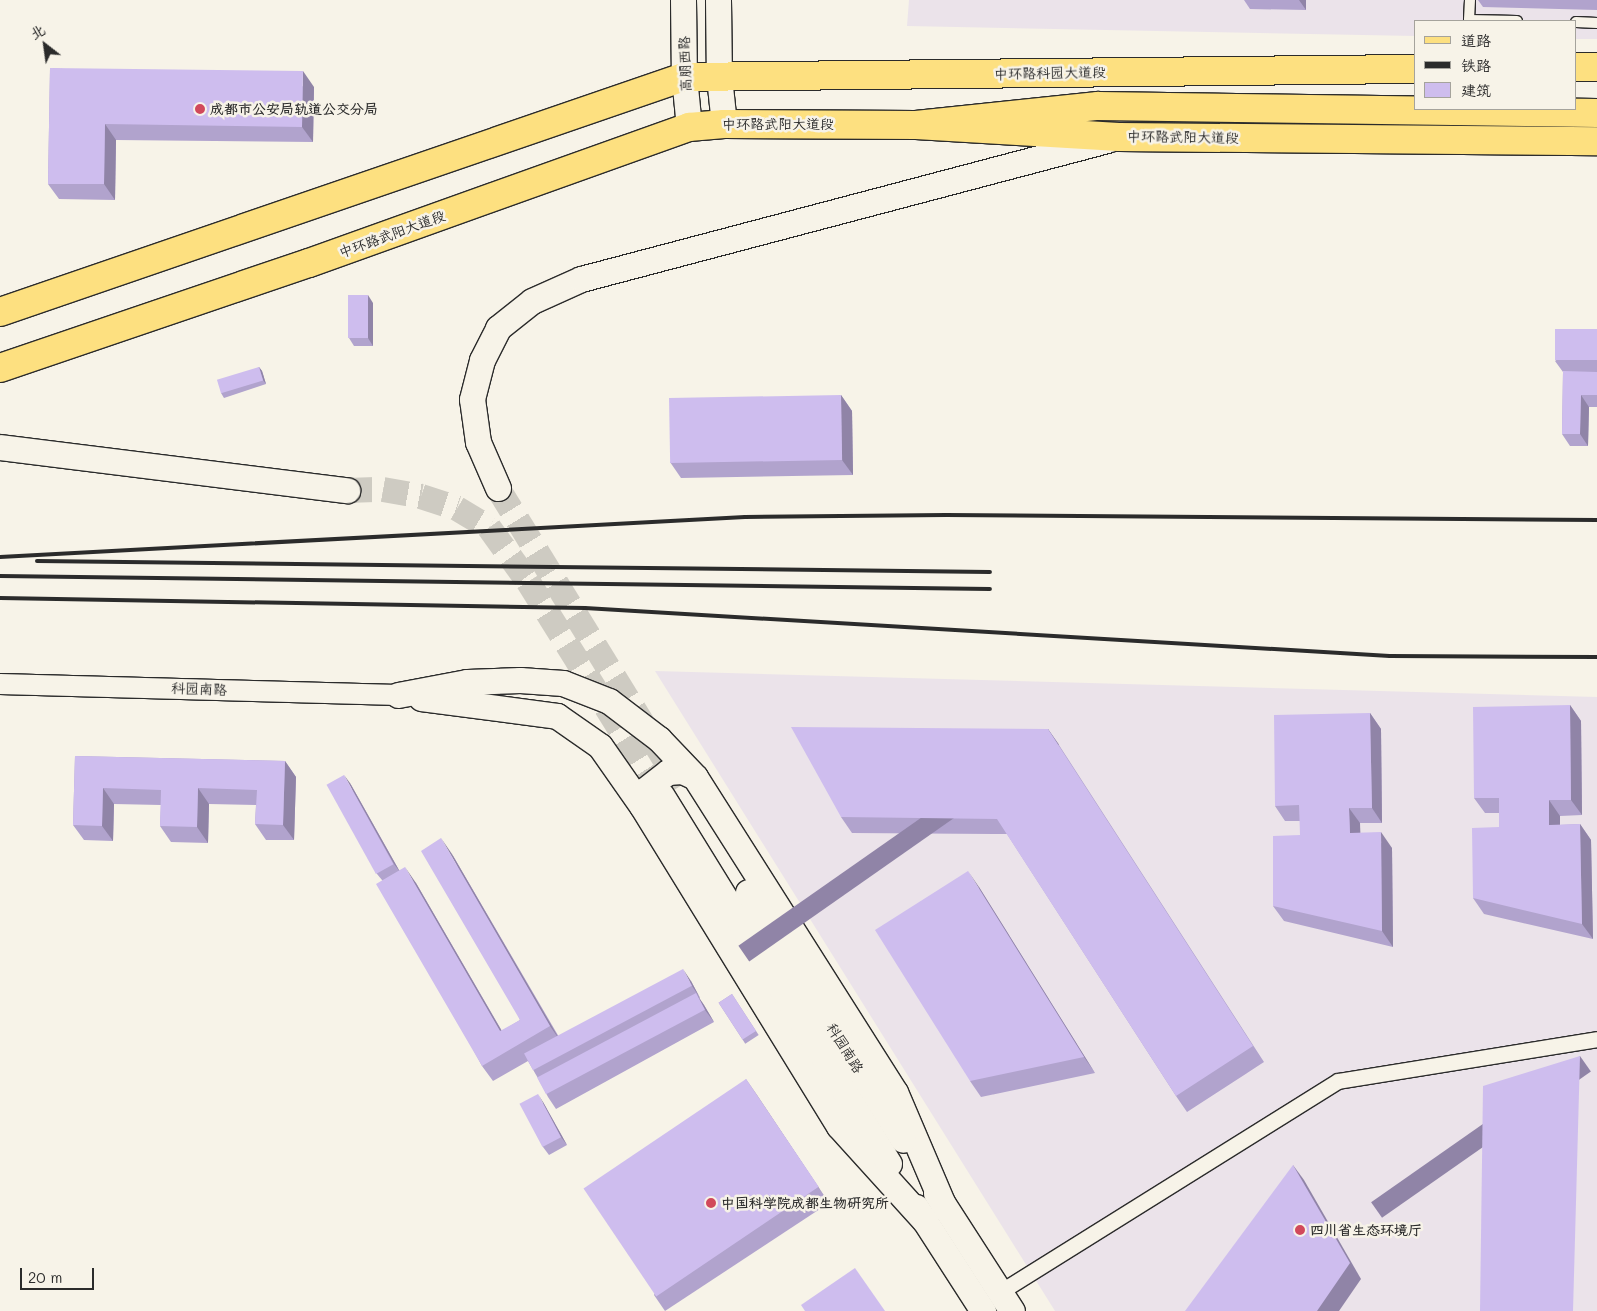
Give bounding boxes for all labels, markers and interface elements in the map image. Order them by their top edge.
north arrow [20,20,70,70]
text: 北 [26,20,48,43]
legend [1414,20,1577,110]
text: 道路 [1461,30,1491,50]
street label: 高朋西路 [676,36,694,92]
text: 铁路 [1461,55,1491,75]
street label: 中环路科园大道段 [994,64,1106,82]
text: 建筑 [1461,80,1491,100]
place label: 成都市公安局轨道公交分局 [210,101,378,117]
marker: 成都市公安局轨道公交分局 [194,103,206,115]
street label: 中环路武阳大道段 [722,116,834,132]
street label: 中环路武阳大道段 [1127,128,1239,146]
street label: 中环路武阳大道段 [337,207,447,261]
street label: 科园南路 [171,680,227,698]
street label: 科园南路 [823,1020,867,1076]
place label: 中国科学院成都生物研究所 [721,1195,889,1211]
marker: 中国科学院成都生物研究所 [705,1197,717,1209]
place label: 四川省生态环境厅 [1310,1222,1422,1238]
marker: 四川省生态环境厅 [1294,1224,1306,1236]
scale bar [22,1258,96,1290]
text: 20 m [28,1267,62,1287]

